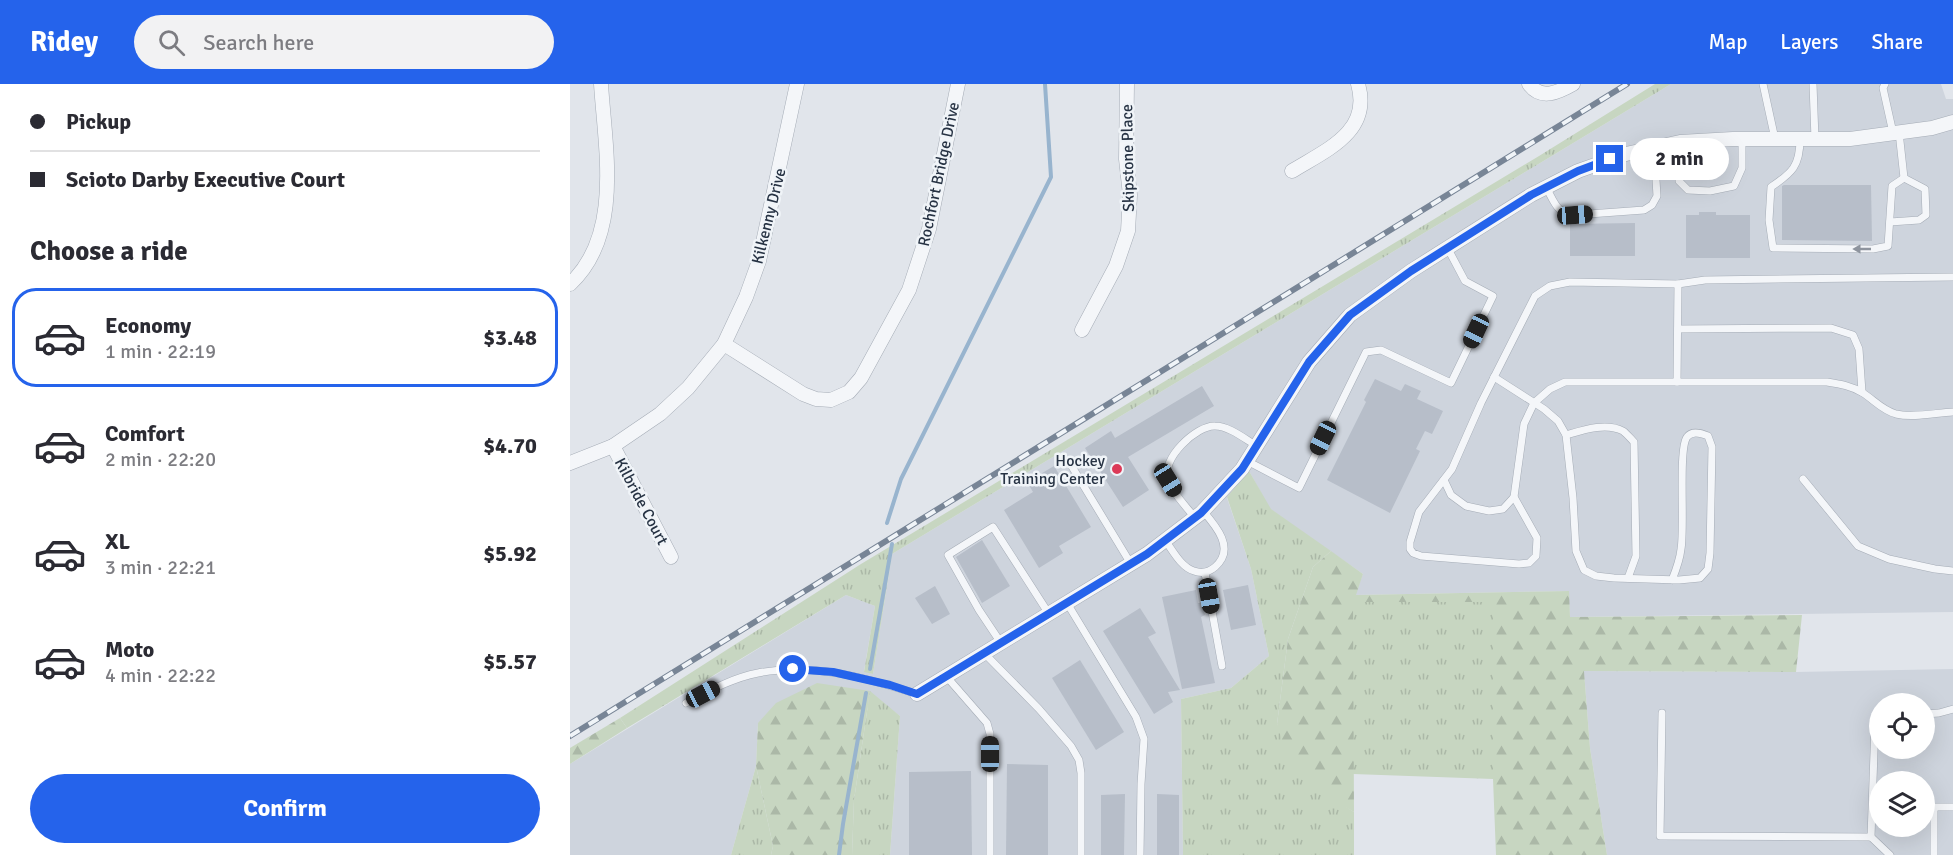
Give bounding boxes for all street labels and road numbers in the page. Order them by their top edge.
street label: Rochfort Bridge Drive [914,100,964,248]
street label: Skipstone Place [1117,104,1139,212]
street label: Kilkenny Drive [747,166,791,266]
street label: Kilbride Court [610,454,673,549]

